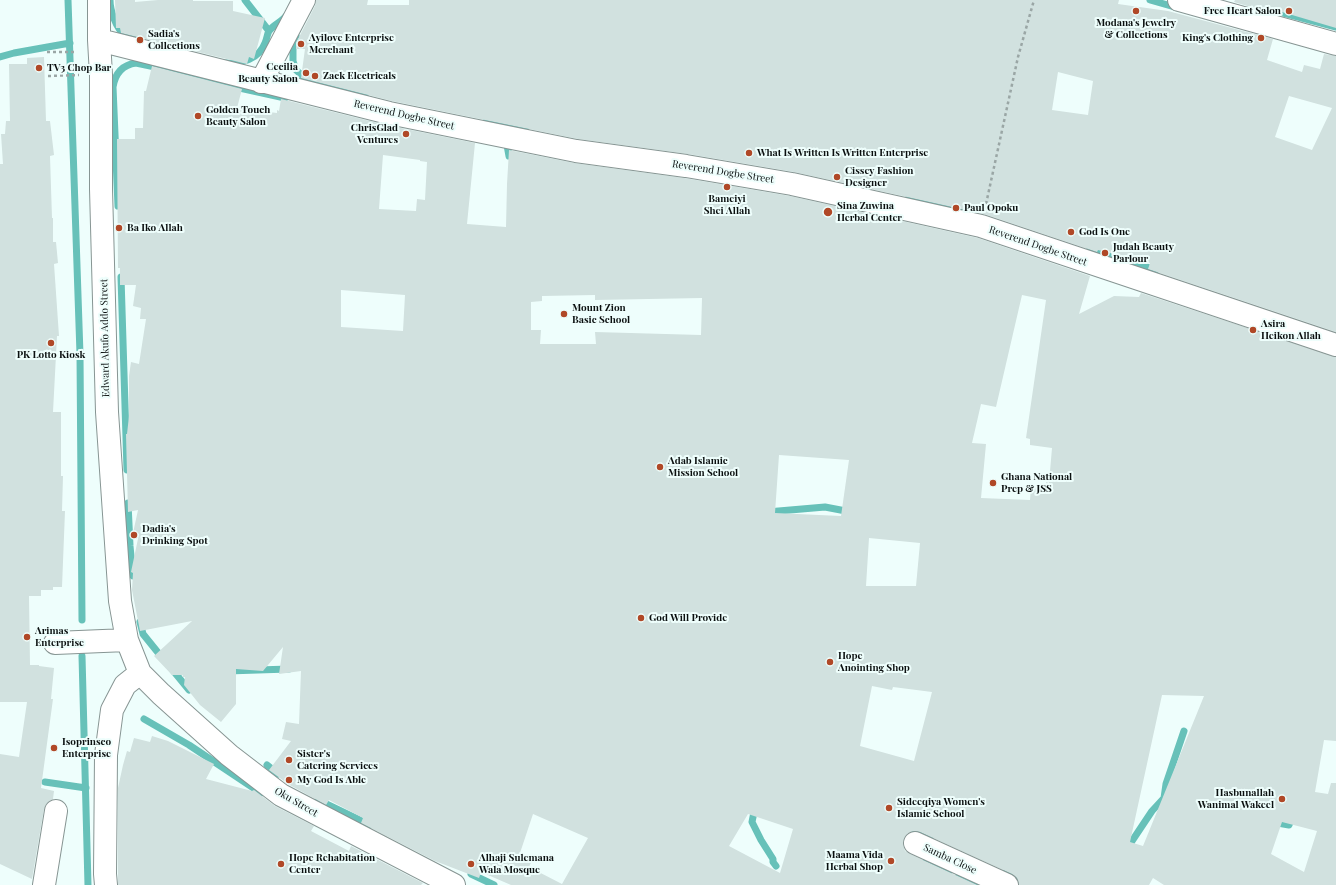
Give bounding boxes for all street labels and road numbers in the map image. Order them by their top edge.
street label: Reverend Dogbe Street [352,98,456,132]
street label: Reverend Dogbe Street [671,158,775,186]
street label: Reverend Dogbe Street [987,224,1089,268]
street label: Edward Akufo Addo Street [98,279,112,397]
street label: Oku Street [272,785,320,819]
street label: Samba Close [922,842,978,876]

